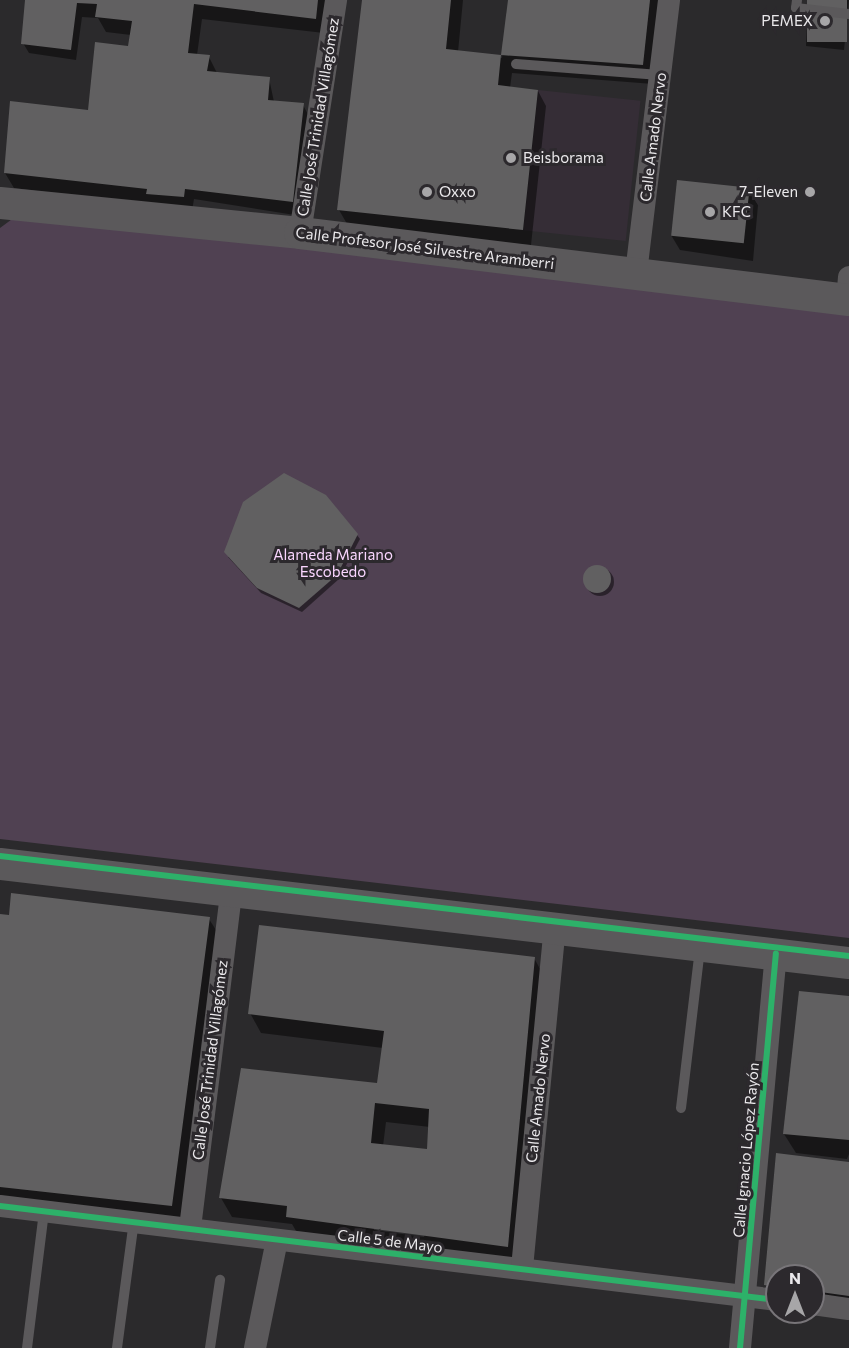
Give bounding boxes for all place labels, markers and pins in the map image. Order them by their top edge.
place label: PEMEX [761,12,813,30]
marker: PEMEX [818,14,832,28]
place label: Beisborama [523,149,604,167]
marker: Beisborama [504,151,518,165]
place label: Oxxo [439,183,476,201]
place label: 7-Eleven [739,183,798,201]
marker: Oxxo [420,185,434,199]
marker: 7-Eleven [803,185,817,199]
place label: KFC [722,203,751,221]
marker: KFC [703,205,717,219]

